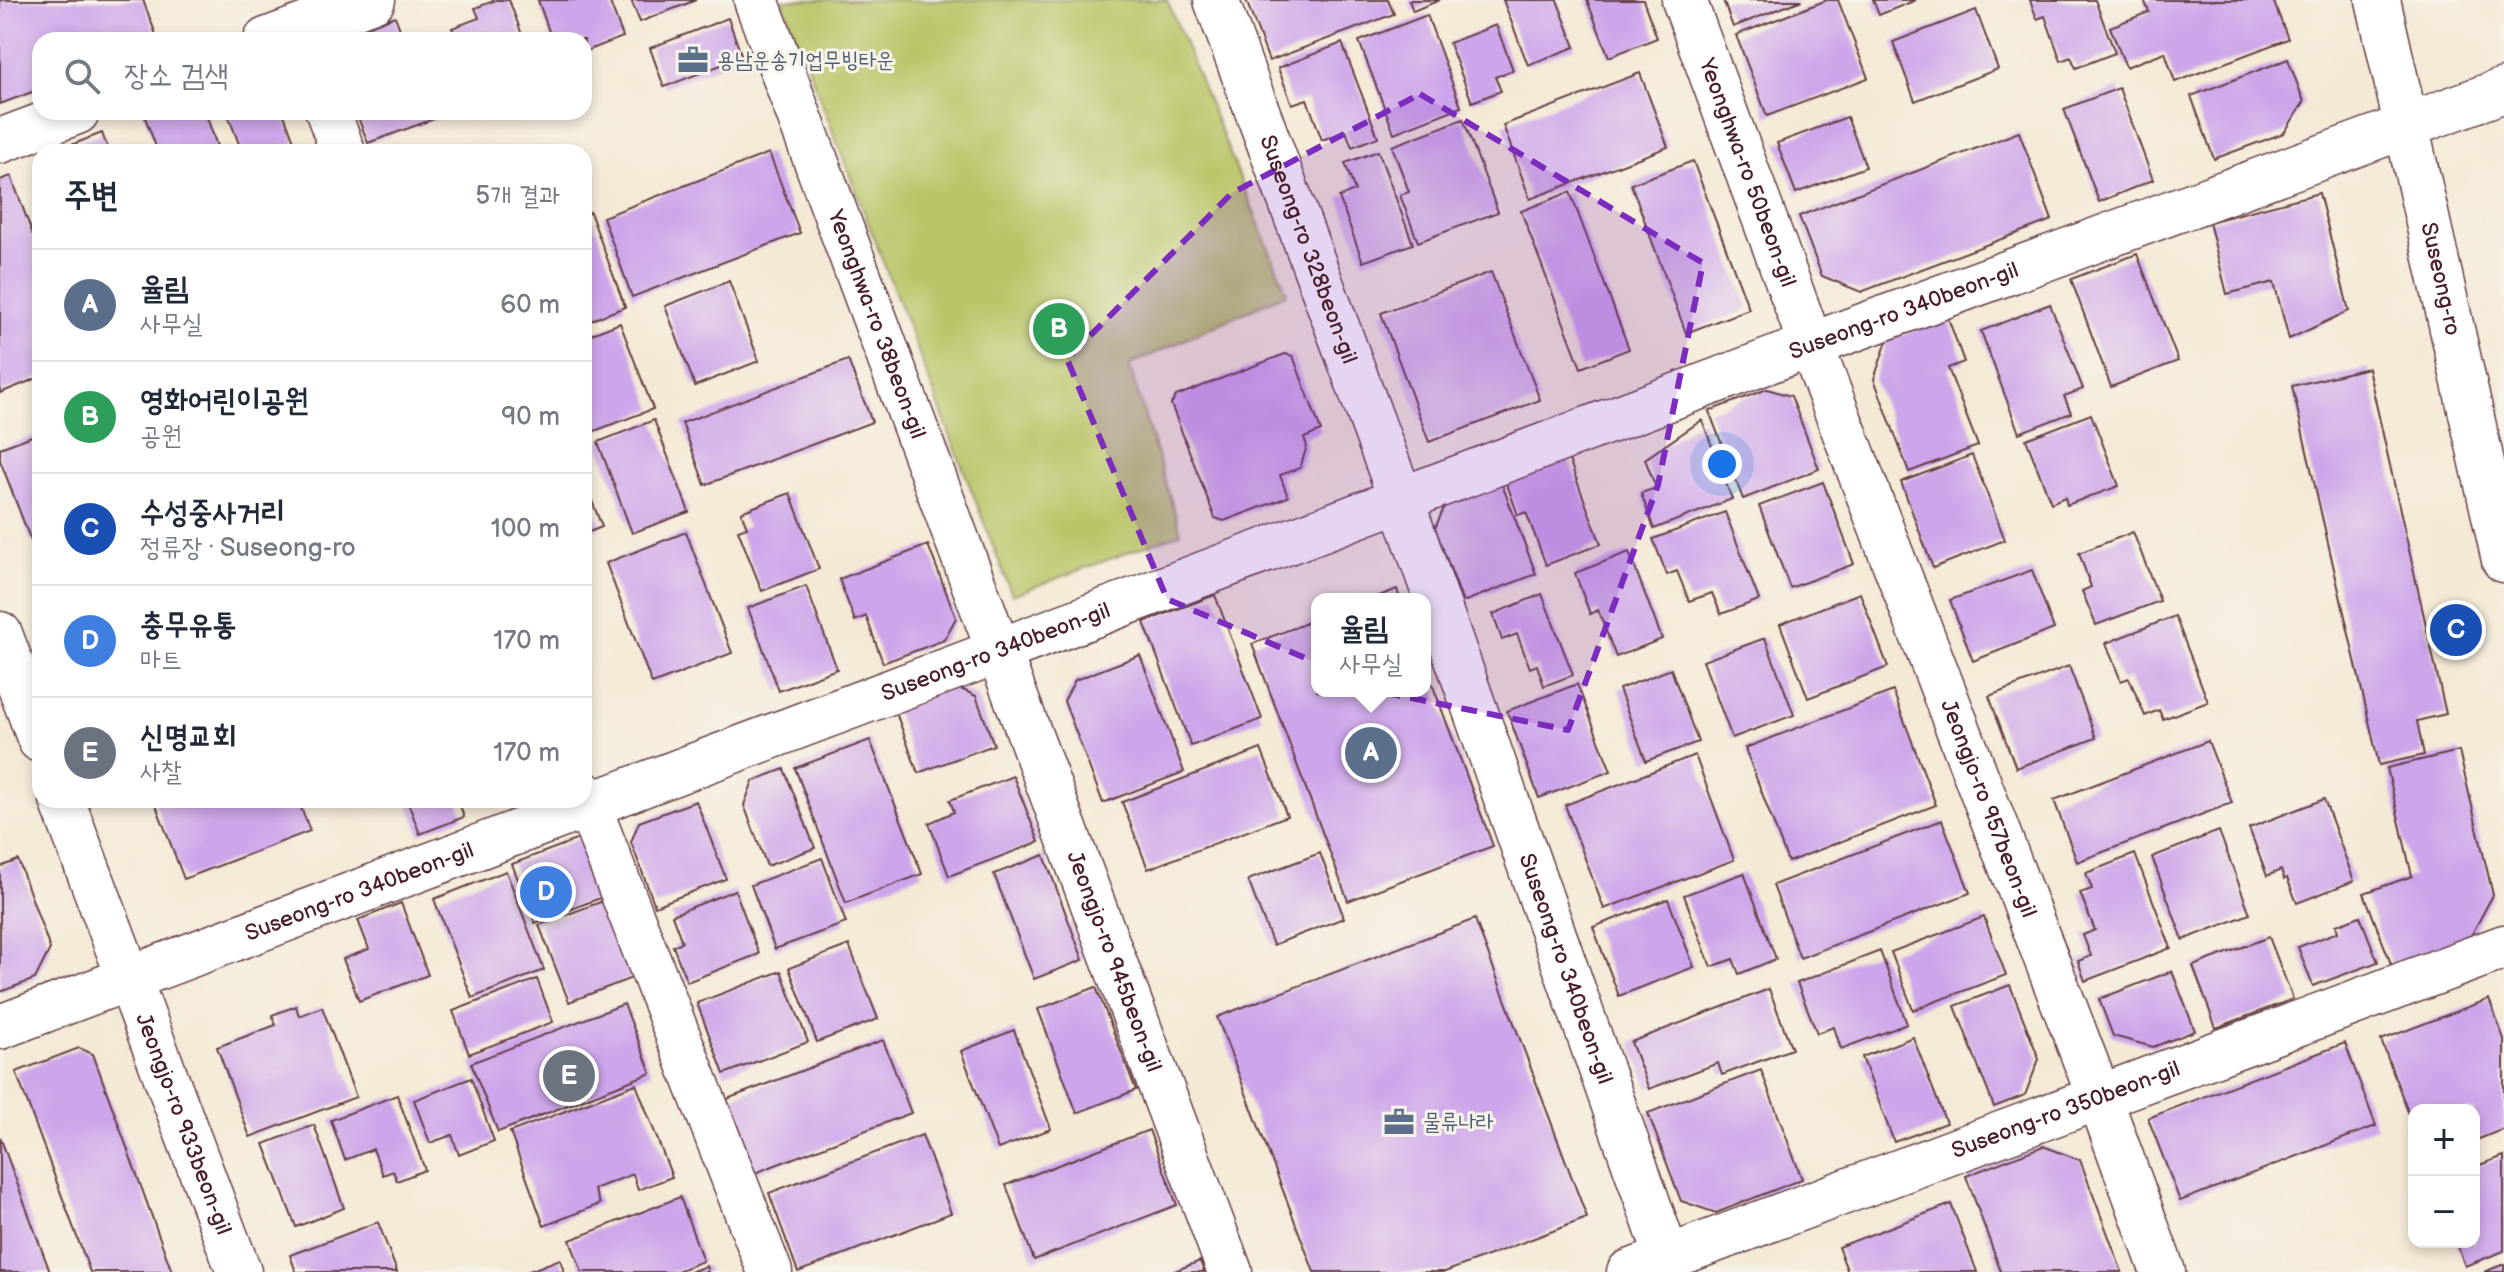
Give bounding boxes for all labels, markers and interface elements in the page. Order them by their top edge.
search box [32,32,592,120]
office icon: 용남운송기업무빙타운 [676,43,710,77]
place label: 용남운송기업무빙타운 [717,47,894,74]
icon: search [60,54,104,98]
street label: Yeonghwa-ro 50beon-gil [1693,54,1802,291]
text: 장소 검색 [124,58,229,94]
street label: Suseong-ro 328beon-gil [1254,131,1363,367]
text: 주변 [64,175,119,216]
text: 5개 결과 [475,181,560,212]
street label: Yeonghwa-ro 38beon-gil [822,205,932,442]
street label: Suseong-ro [2415,220,2467,338]
street label: Suseong-ro 340beon-gil [1785,256,2022,365]
text: 율림 [140,271,188,307]
text: A [82,290,98,321]
text: 60 m [500,290,560,321]
pin: B [1033,299,1085,359]
text: 사무실 [140,309,203,340]
text: 영화어린이공원 [140,383,309,419]
text: B [81,402,99,433]
text: 90 m [501,402,560,433]
text: 공원 [140,421,182,452]
your location [1702,444,1742,484]
text: 수성중사거리 [140,495,285,531]
text: C [81,514,99,545]
text: 100 m [491,514,560,545]
text: 정류장 · Suseong-ro [140,533,356,564]
popup [1311,593,1431,697]
street label: Suseong-ro 340beon-gil [878,597,1114,707]
pin: C [2430,600,2482,660]
text: 충무유통 [140,607,237,643]
text: 율림 [1340,611,1388,647]
text: D [81,626,99,657]
text: 170 m [493,626,560,657]
text: 마트 [140,645,182,676]
text: 사무실 [1340,649,1402,680]
street label: Jeongjo-ro 957beon-gil [1935,696,2043,921]
text: 신명교회 [140,719,237,755]
pin: A [1345,723,1397,783]
text: E [82,738,98,769]
text: 170 m [493,738,560,769]
text: 사찰 [140,757,182,788]
street label: Suseong-ro 340beon-gil [241,836,477,947]
street label: Jeongjo-ro 945beon-gil [1061,847,1168,1076]
street label: Suseong-ro 340beon-gil [1513,850,1619,1087]
pin: D [520,862,572,922]
street label: Jeongjo-ro 933beon-gil [130,1009,237,1238]
pin: E [543,1046,595,1106]
street label: Suseong-ro 350beon-gil [1948,1055,2184,1164]
map controls [2408,1104,2480,1248]
button: + [2408,1104,2480,1176]
office icon: 물류나라 [1382,1105,1416,1139]
place label: 물류나라 [1423,1109,1494,1136]
button: − [2408,1176,2480,1248]

